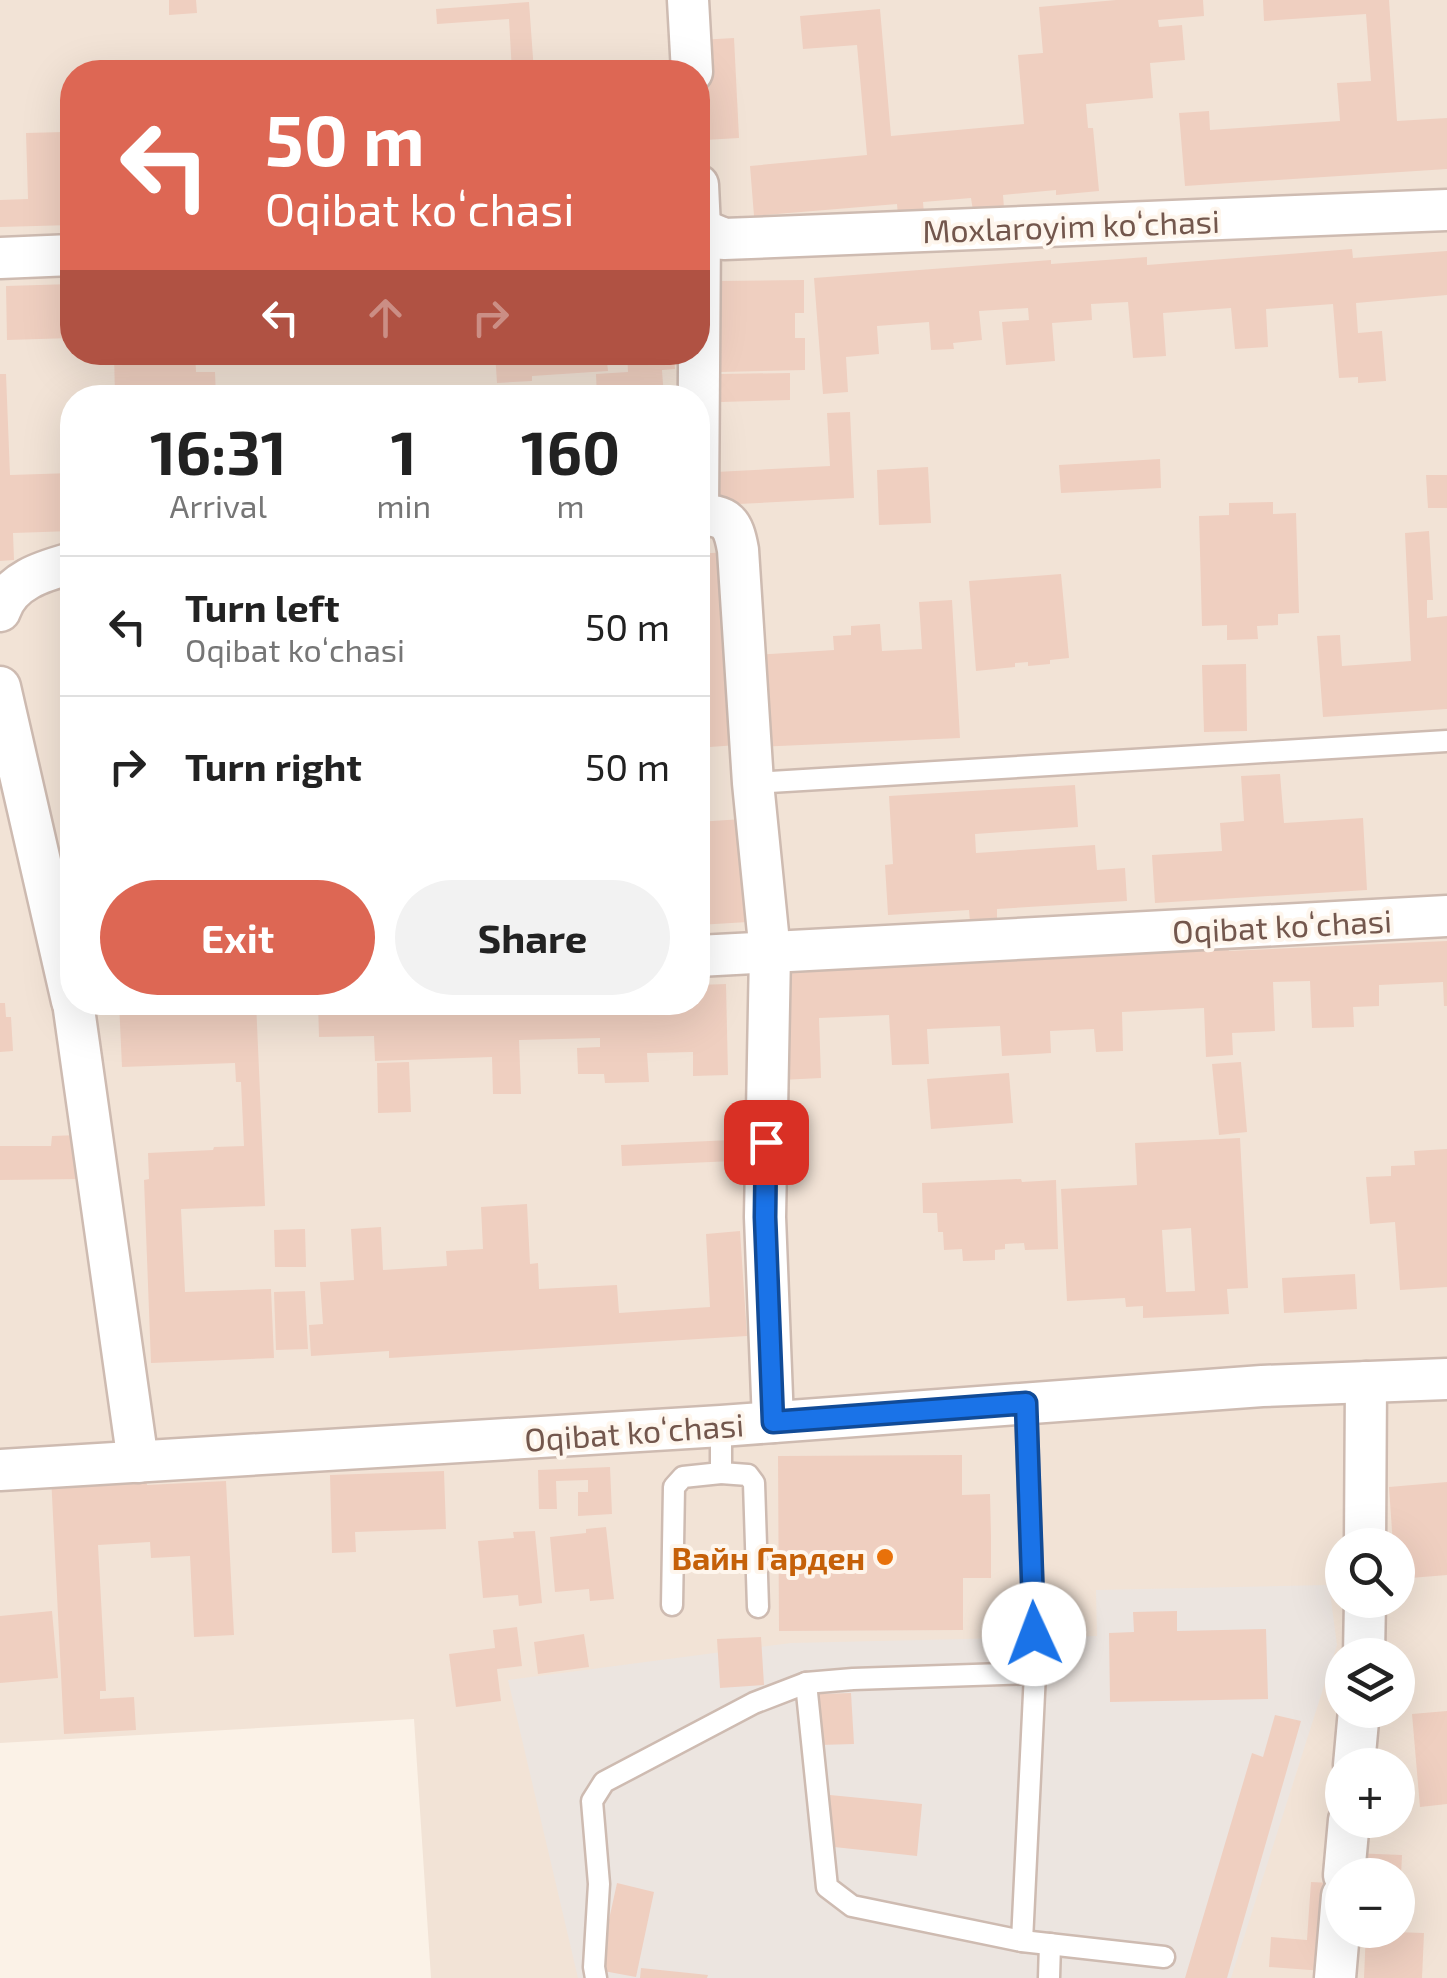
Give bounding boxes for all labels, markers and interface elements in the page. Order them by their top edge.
text: 50 m [265,96,425,180]
icon: left [100,100,230,230]
text: Oqibat koʻchasi [265,181,574,235]
street label: Moxlaroyim koʻchasi [922,201,1220,249]
icon: left [253,290,308,345]
icon: ahead [358,290,413,345]
icon: right [463,290,518,345]
text: 16:31 [150,415,287,487]
text: 1 [391,415,417,487]
text: 160 [521,415,620,487]
text: Arrival [170,486,267,524]
text: min [376,486,431,524]
text: m [556,486,585,524]
text: Turn left [185,584,340,630]
icon: left [100,599,155,654]
text: 50 m [585,603,670,649]
text: Oqibat koʻchasi [185,630,405,668]
icon: right [100,739,155,794]
text: Turn right [185,743,362,789]
text: 50 m [585,743,670,789]
button: Exit [100,880,375,995]
button: Share [395,880,670,995]
street label: Oqibat koʻchasi [1171,900,1393,950]
pin [724,1100,809,1185]
icon: arrive [739,1115,794,1170]
street label: Oqibat koʻchasi [523,1404,745,1458]
map controls [1325,1528,1415,1948]
button: search [1325,1528,1415,1618]
place label: Вайн Гарден [671,1538,865,1576]
marker: Вайн Гарден [874,1546,896,1568]
position arrow [982,1582,1086,1686]
button: layers [1325,1638,1415,1728]
button: + [1325,1748,1415,1838]
button: − [1325,1858,1415,1948]

